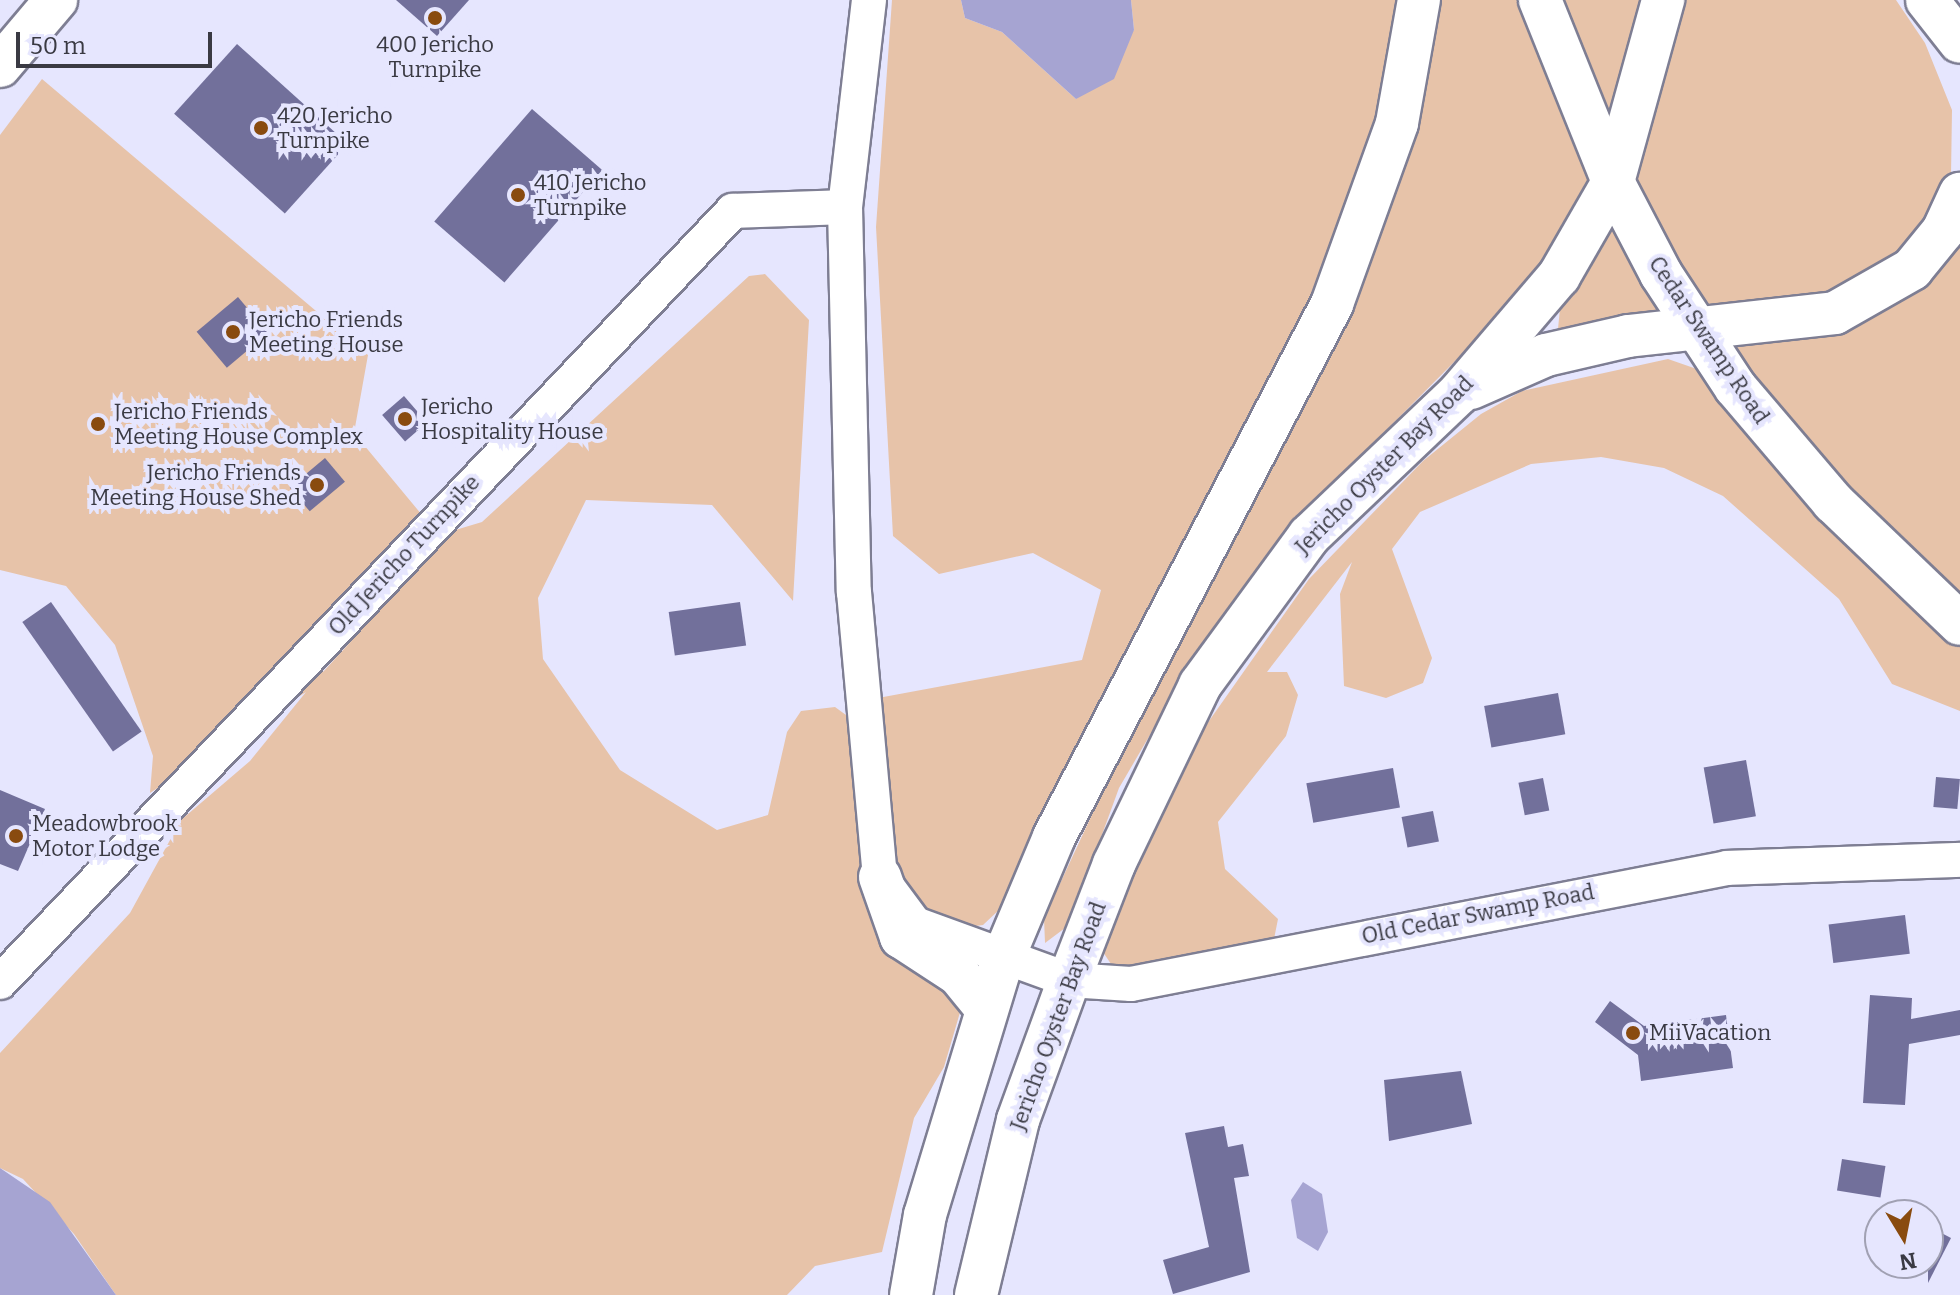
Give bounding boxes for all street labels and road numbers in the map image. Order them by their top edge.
street label: Cedar Swamp Road [1643,251,1775,429]
street label: Jericho Oyster Bay Road [1289,370,1479,560]
street label: Old Jericho Turnpike [323,469,485,641]
street label: Old Cedar Swamp Road [1359,878,1597,950]
street label: Jericho Oyster Bay Road [1004,898,1112,1134]

